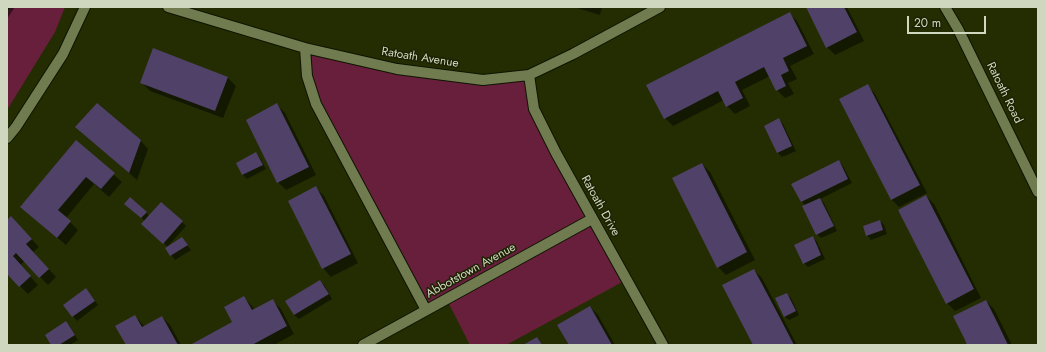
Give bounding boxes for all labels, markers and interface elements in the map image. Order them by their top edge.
scale bar [909,8,988,34]
text: 20 m [914,14,941,32]
street label: Ratoath Avenue [380,45,460,71]
street label: Ratoath Road [983,60,1025,126]
street label: Ratoath Drive [577,173,623,239]
street label: Abbotstown Avenue [424,240,518,302]

